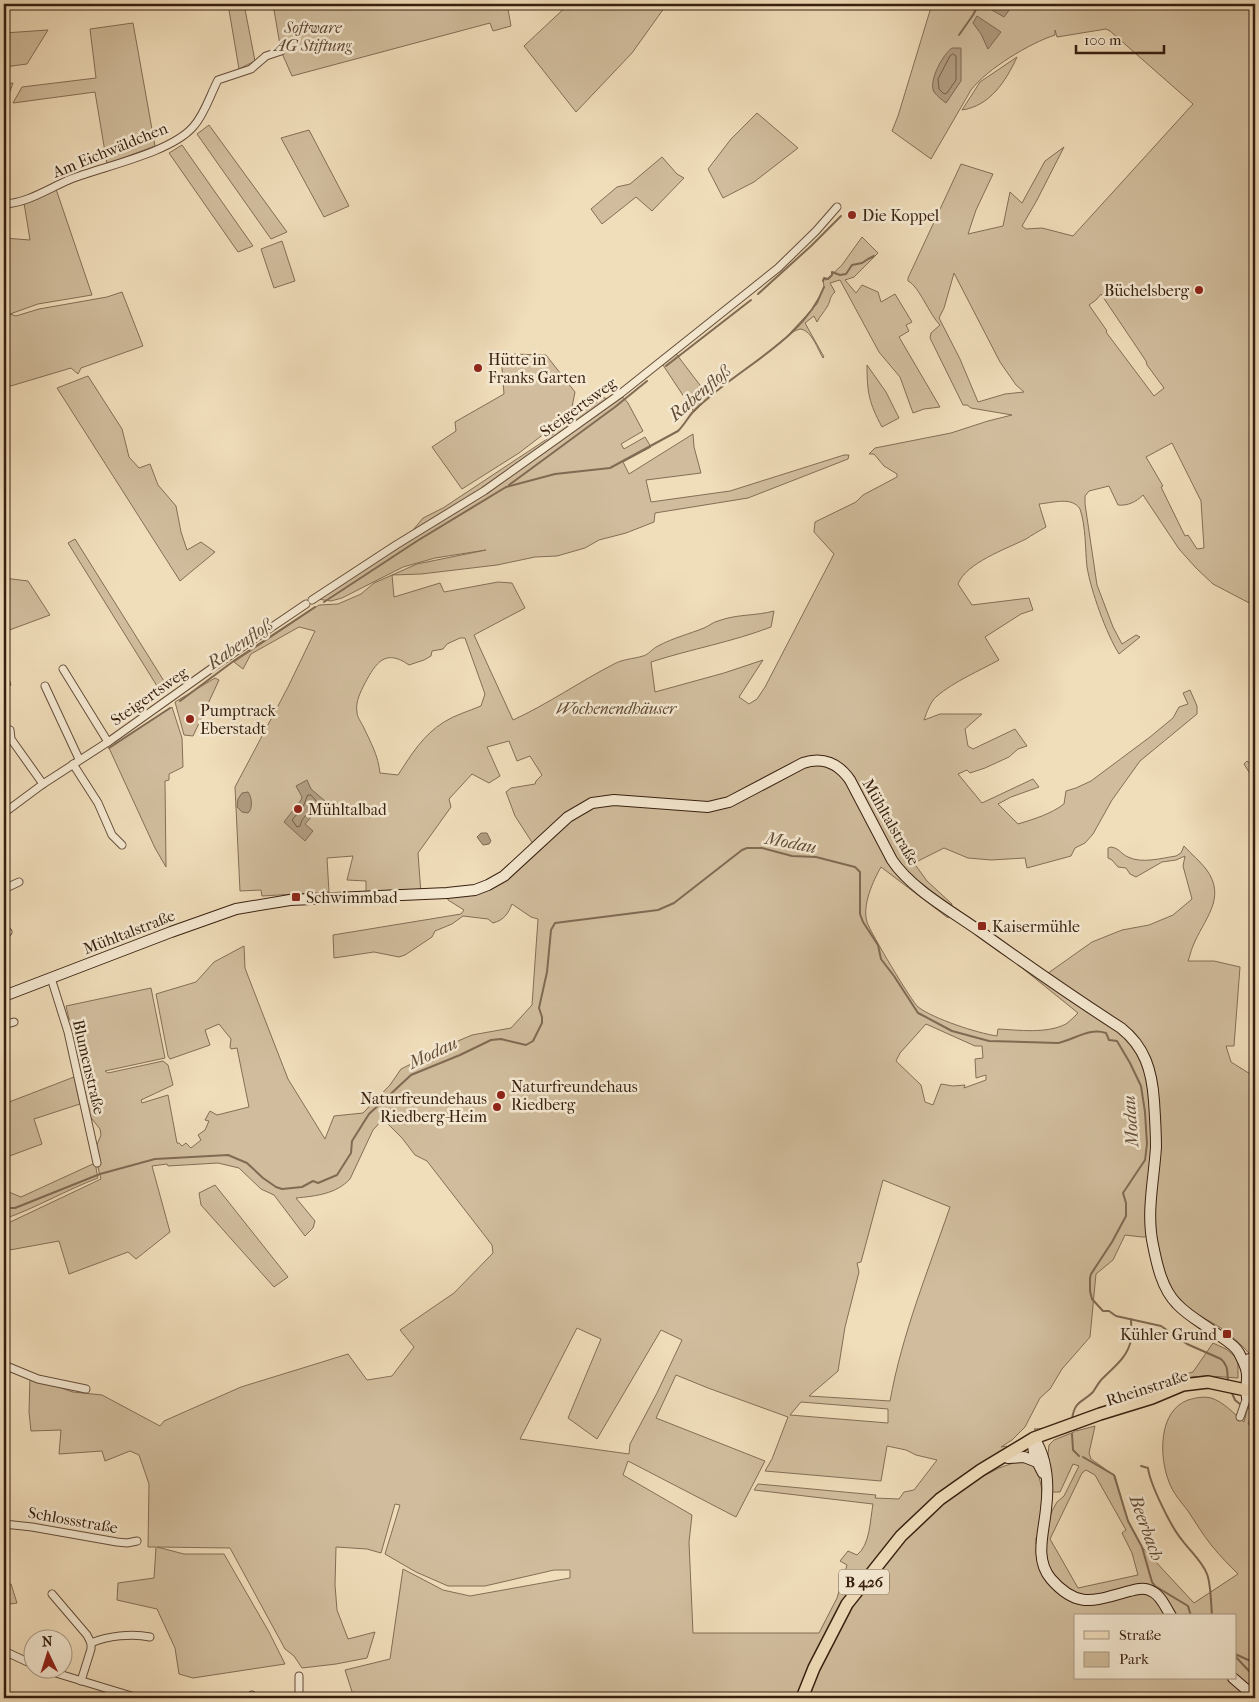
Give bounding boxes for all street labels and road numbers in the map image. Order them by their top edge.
street label: Am Eichwäldchen [49,118,171,182]
street label: Steigertsweg [536,373,620,441]
street label: Steigertsweg [107,662,191,729]
street label: Mühltalstraße [859,775,923,869]
street label: Mühltalstraße [80,906,178,958]
street label: Blumenstraße [69,1018,109,1116]
street label: Rheinstraße [1104,1366,1190,1410]
street label: Schlossstraße [27,1503,120,1537]
road number: B 426 [839,1570,889,1594]

